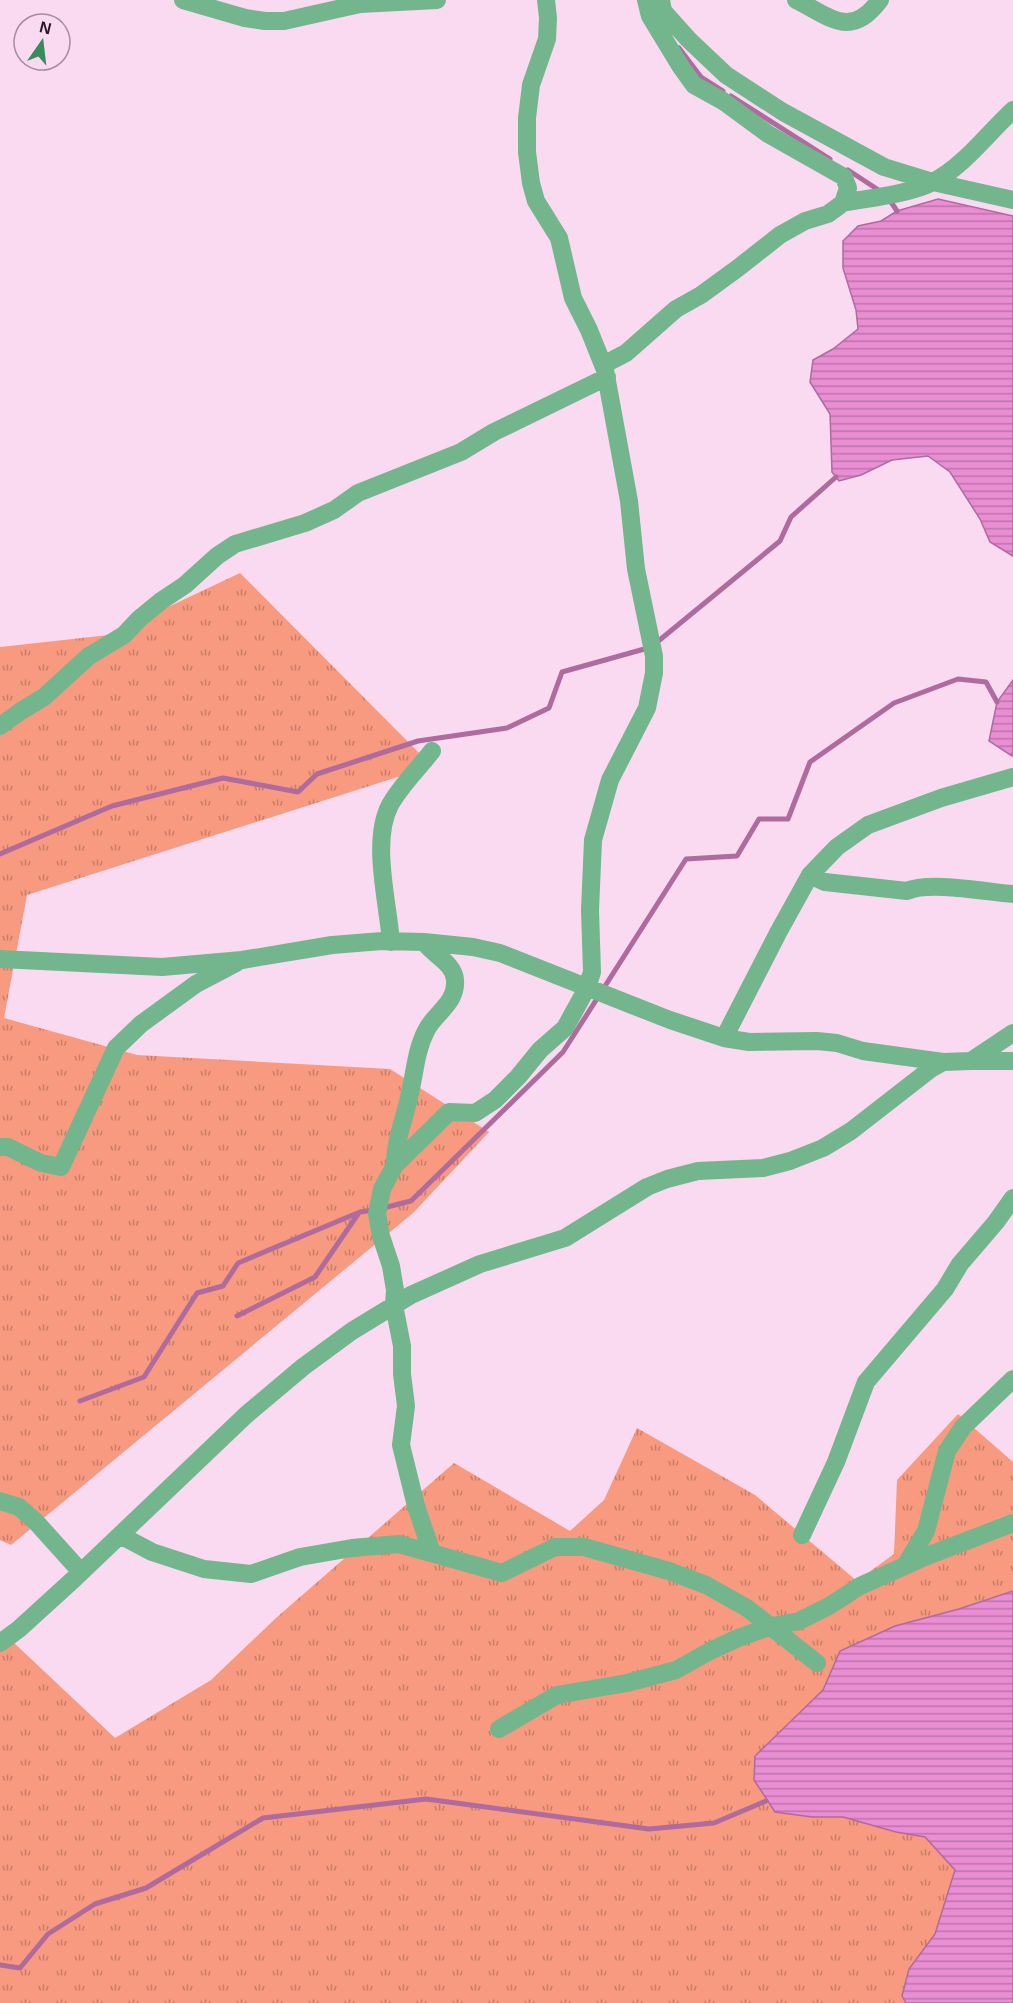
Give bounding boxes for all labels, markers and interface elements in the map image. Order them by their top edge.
north arrow [12,12,72,72]
text: N [38,18,53,38]

